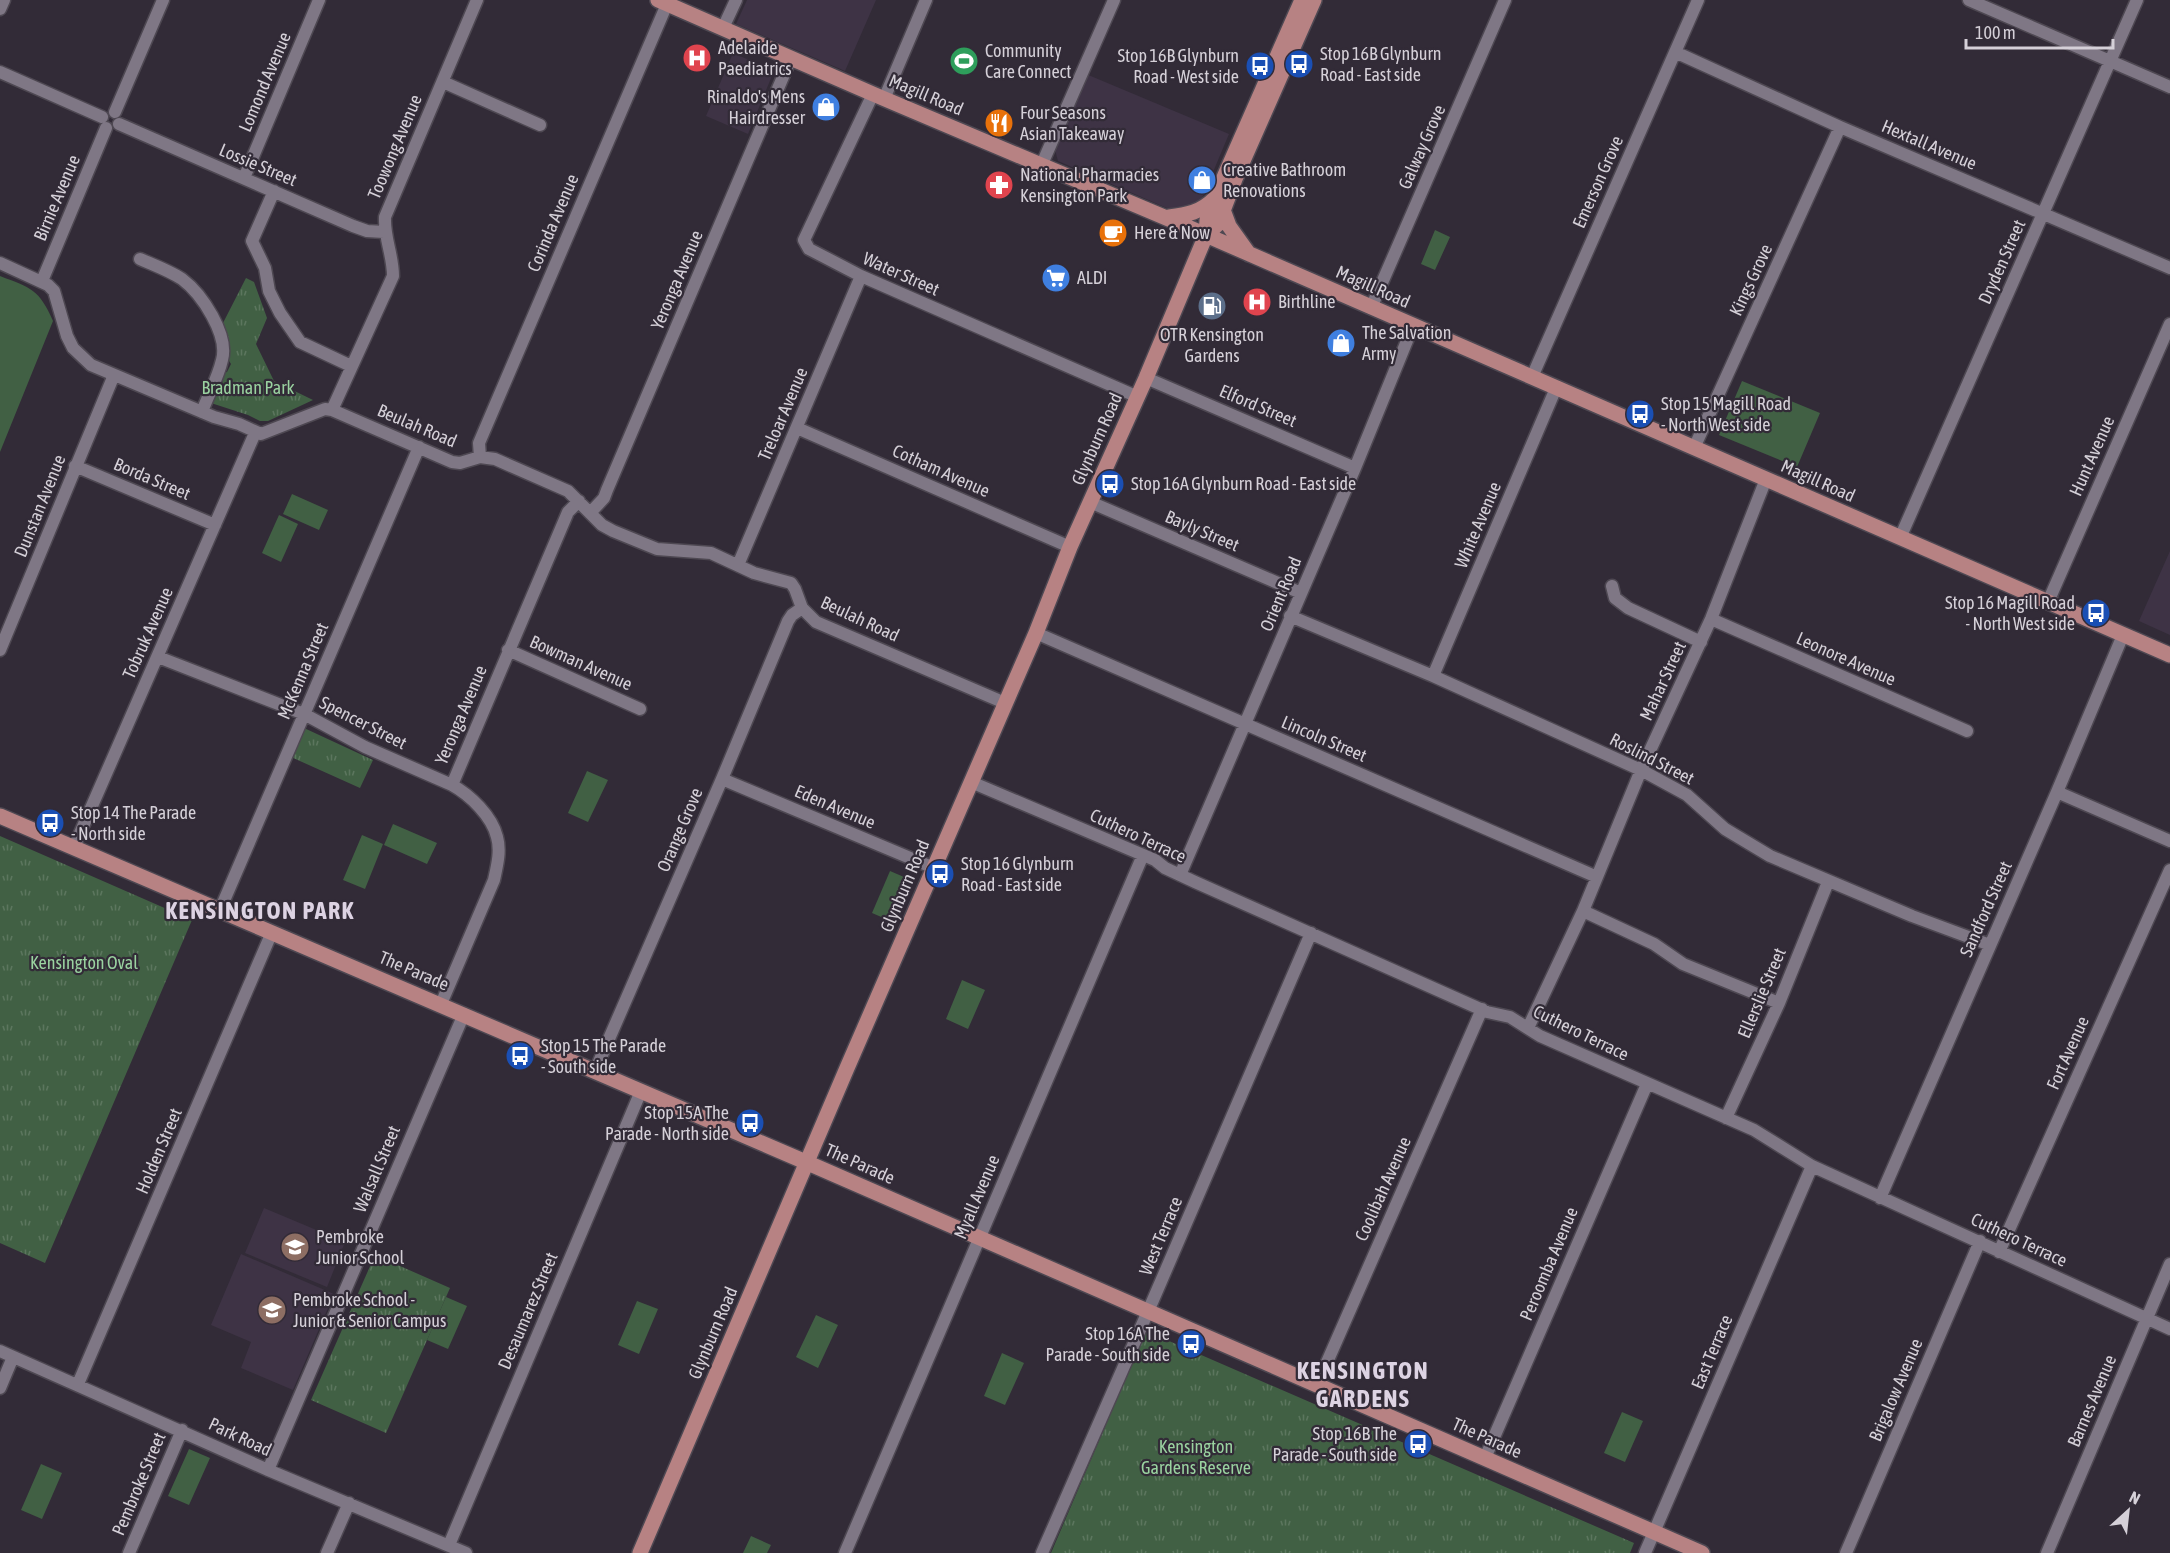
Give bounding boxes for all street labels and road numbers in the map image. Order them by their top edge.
street label: Lomond Avenue [234,29,295,135]
street label: Magill Road [886,70,967,120]
street label: Toowong Avenue [363,91,426,202]
street label: Galway Grove [1394,101,1449,192]
street label: Hextall Avenue [1879,115,1980,174]
street label: Emerson Grove [1568,132,1627,231]
street label: Lossie Street [216,139,300,190]
street label: Birnie Avenue [29,152,84,244]
street label: Corinda Avenue [523,171,583,275]
street label: Dryden Street [1974,216,2029,307]
street label: Yeronga Avenue [646,227,707,333]
street label: Kings Grove [1725,241,1776,319]
street label: Water Street [860,247,943,300]
street label: Magill Road [1333,261,1413,312]
street label: Treloar Avenue [753,364,812,464]
street label: Elford Street [1217,380,1300,431]
street label: Glynburn Road [1067,390,1126,488]
street label: Beulah Road [374,399,460,452]
street label: Hunt Avenue [2065,413,2118,499]
street label: Cotham Avenue [889,440,993,501]
street label: Dunstan Avenue [9,452,70,560]
street label: Borda Street [111,453,194,504]
street label: Magill Road [1778,455,1858,506]
street label: White Avenue [1450,479,1505,571]
street label: Bayly Street [1162,506,1242,556]
street label: Orient Road [1255,553,1306,634]
street label: Tobruk Avenue [118,584,177,682]
street label: Beulah Road [818,591,903,646]
street label: McKenna Street [273,619,332,722]
street label: Leonore Avenue [1793,627,1899,690]
street label: Bowman Avenue [527,631,636,694]
street label: Mahar Street [1635,638,1690,724]
street label: Yeronga Avenue [430,662,491,768]
street label: Spencer Street [316,692,410,753]
street label: Lincoln Street [1278,711,1370,766]
street label: Roslind Street [1606,728,1698,789]
street label: Eden Avenue [792,780,879,833]
street label: Orange Grove [652,785,707,875]
street label: Cuthero Terrace [1087,804,1190,867]
street label: Glynburn Road [876,836,933,935]
street label: Sandford Street [1955,858,2016,960]
street label: Ellerslie Street [1733,945,1790,1041]
street label: The Parade [376,946,452,995]
street label: Cuthero Terrace [1530,1000,1632,1065]
street label: Fort Avenue [2042,1013,2093,1093]
street label: Holden Street [131,1105,186,1197]
street label: Walsall Street [349,1122,404,1215]
street label: Coolibah Avenue [1350,1133,1415,1244]
street label: The Parade [822,1139,898,1188]
street label: Myall Avenue [949,1152,1004,1242]
street label: West Terrace [1135,1193,1186,1278]
street label: Peroomba Avenue [1515,1204,1582,1324]
street label: Cuthero Terrace [1968,1208,2071,1271]
street label: Desaumarez Street [493,1249,562,1372]
street label: Glynburn Road [684,1283,741,1382]
street label: East Terrace [1687,1312,1737,1392]
street label: Brigalow Avenue [1864,1335,1927,1444]
street label: Barnes Avenue [2063,1352,2120,1450]
street label: Park Road [205,1413,275,1460]
street label: The Parade [1449,1413,1525,1462]
street label: Pembroke Street [107,1429,170,1538]

